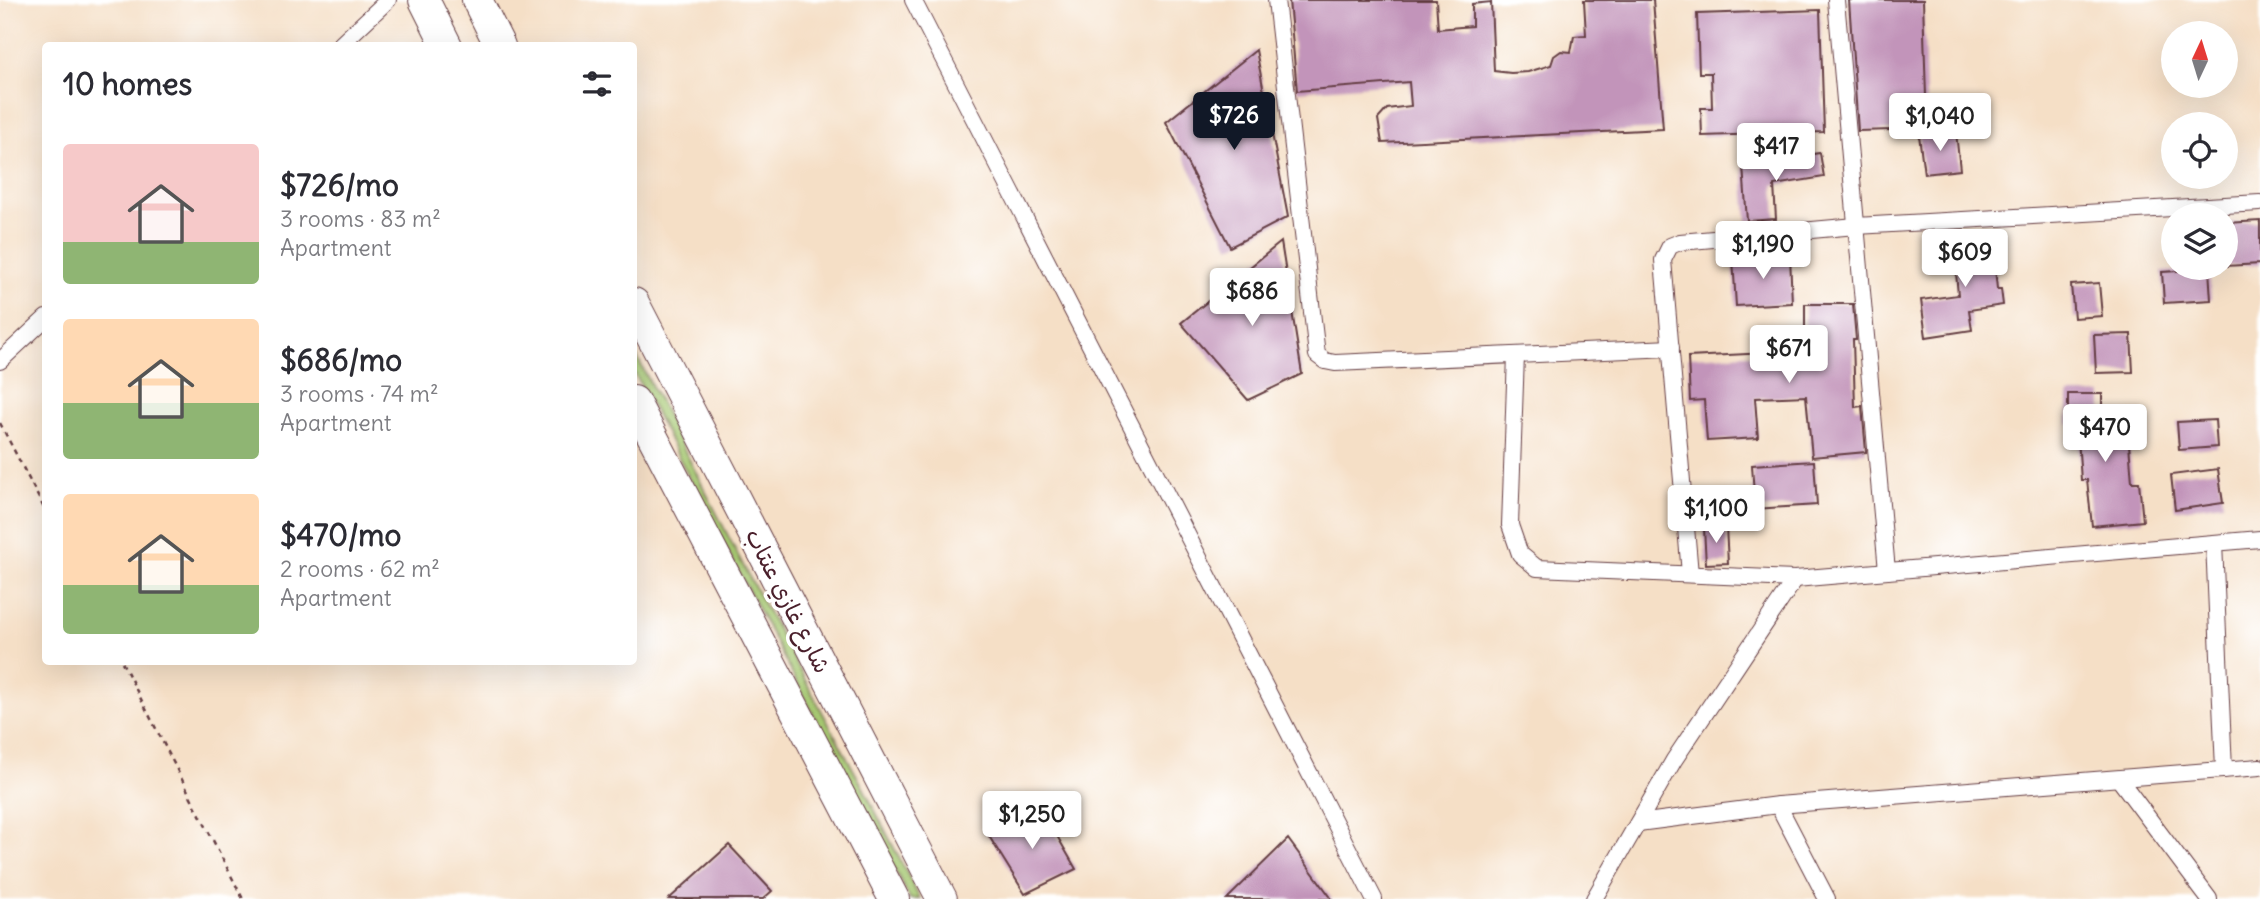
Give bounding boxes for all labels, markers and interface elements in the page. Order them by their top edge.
north arrow [2161,21,2238,98]
map controls [2161,21,2238,280]
text: 10 homes [63,65,192,103]
icon: filters [578,65,616,103]
pin: $726 [1193,92,1275,152]
pin: $1,040 [1883,94,1997,153]
text: $726 [1209,100,1259,129]
text: $1,040 [1905,101,1975,130]
button: locate [2161,112,2238,189]
pin: $417 [1735,124,1817,183]
text: $417 [1753,131,1799,160]
text: $726/mo [280,166,399,204]
icon: home [119,172,203,256]
button: layers [2161,203,2238,280]
text: 3 rooms · 83 m² [280,204,441,233]
pin: $1,190 [1706,222,1820,281]
text: $1,190 [1732,229,1794,258]
pin: $609 [1924,230,2006,289]
text: Apartment [280,233,392,262]
text: $609 [1938,237,1992,266]
pin: $686 [1211,268,1293,328]
text: $686 [1226,276,1278,305]
pin: $671 [1748,326,1830,385]
text: $671 [1766,333,1812,362]
text: $686/mo [280,341,402,379]
icon: home [119,347,203,431]
text: 3 rooms · 74 m² [280,379,439,408]
pin: $470 [2064,405,2146,464]
text: Apartment [280,408,392,437]
text: $470 [2079,412,2131,441]
pin: $1,100 [1659,486,1773,545]
text: $1,100 [1684,493,1748,522]
text: $470/mo [280,516,401,554]
icon: home [119,522,203,606]
street label: شارع غازي عنتاب [737,524,837,679]
text: 2 rooms · 62 m² [280,554,440,583]
text: Apartment [280,583,392,612]
pin: $1,250 [975,792,1089,851]
text: $1,250 [998,799,1066,828]

